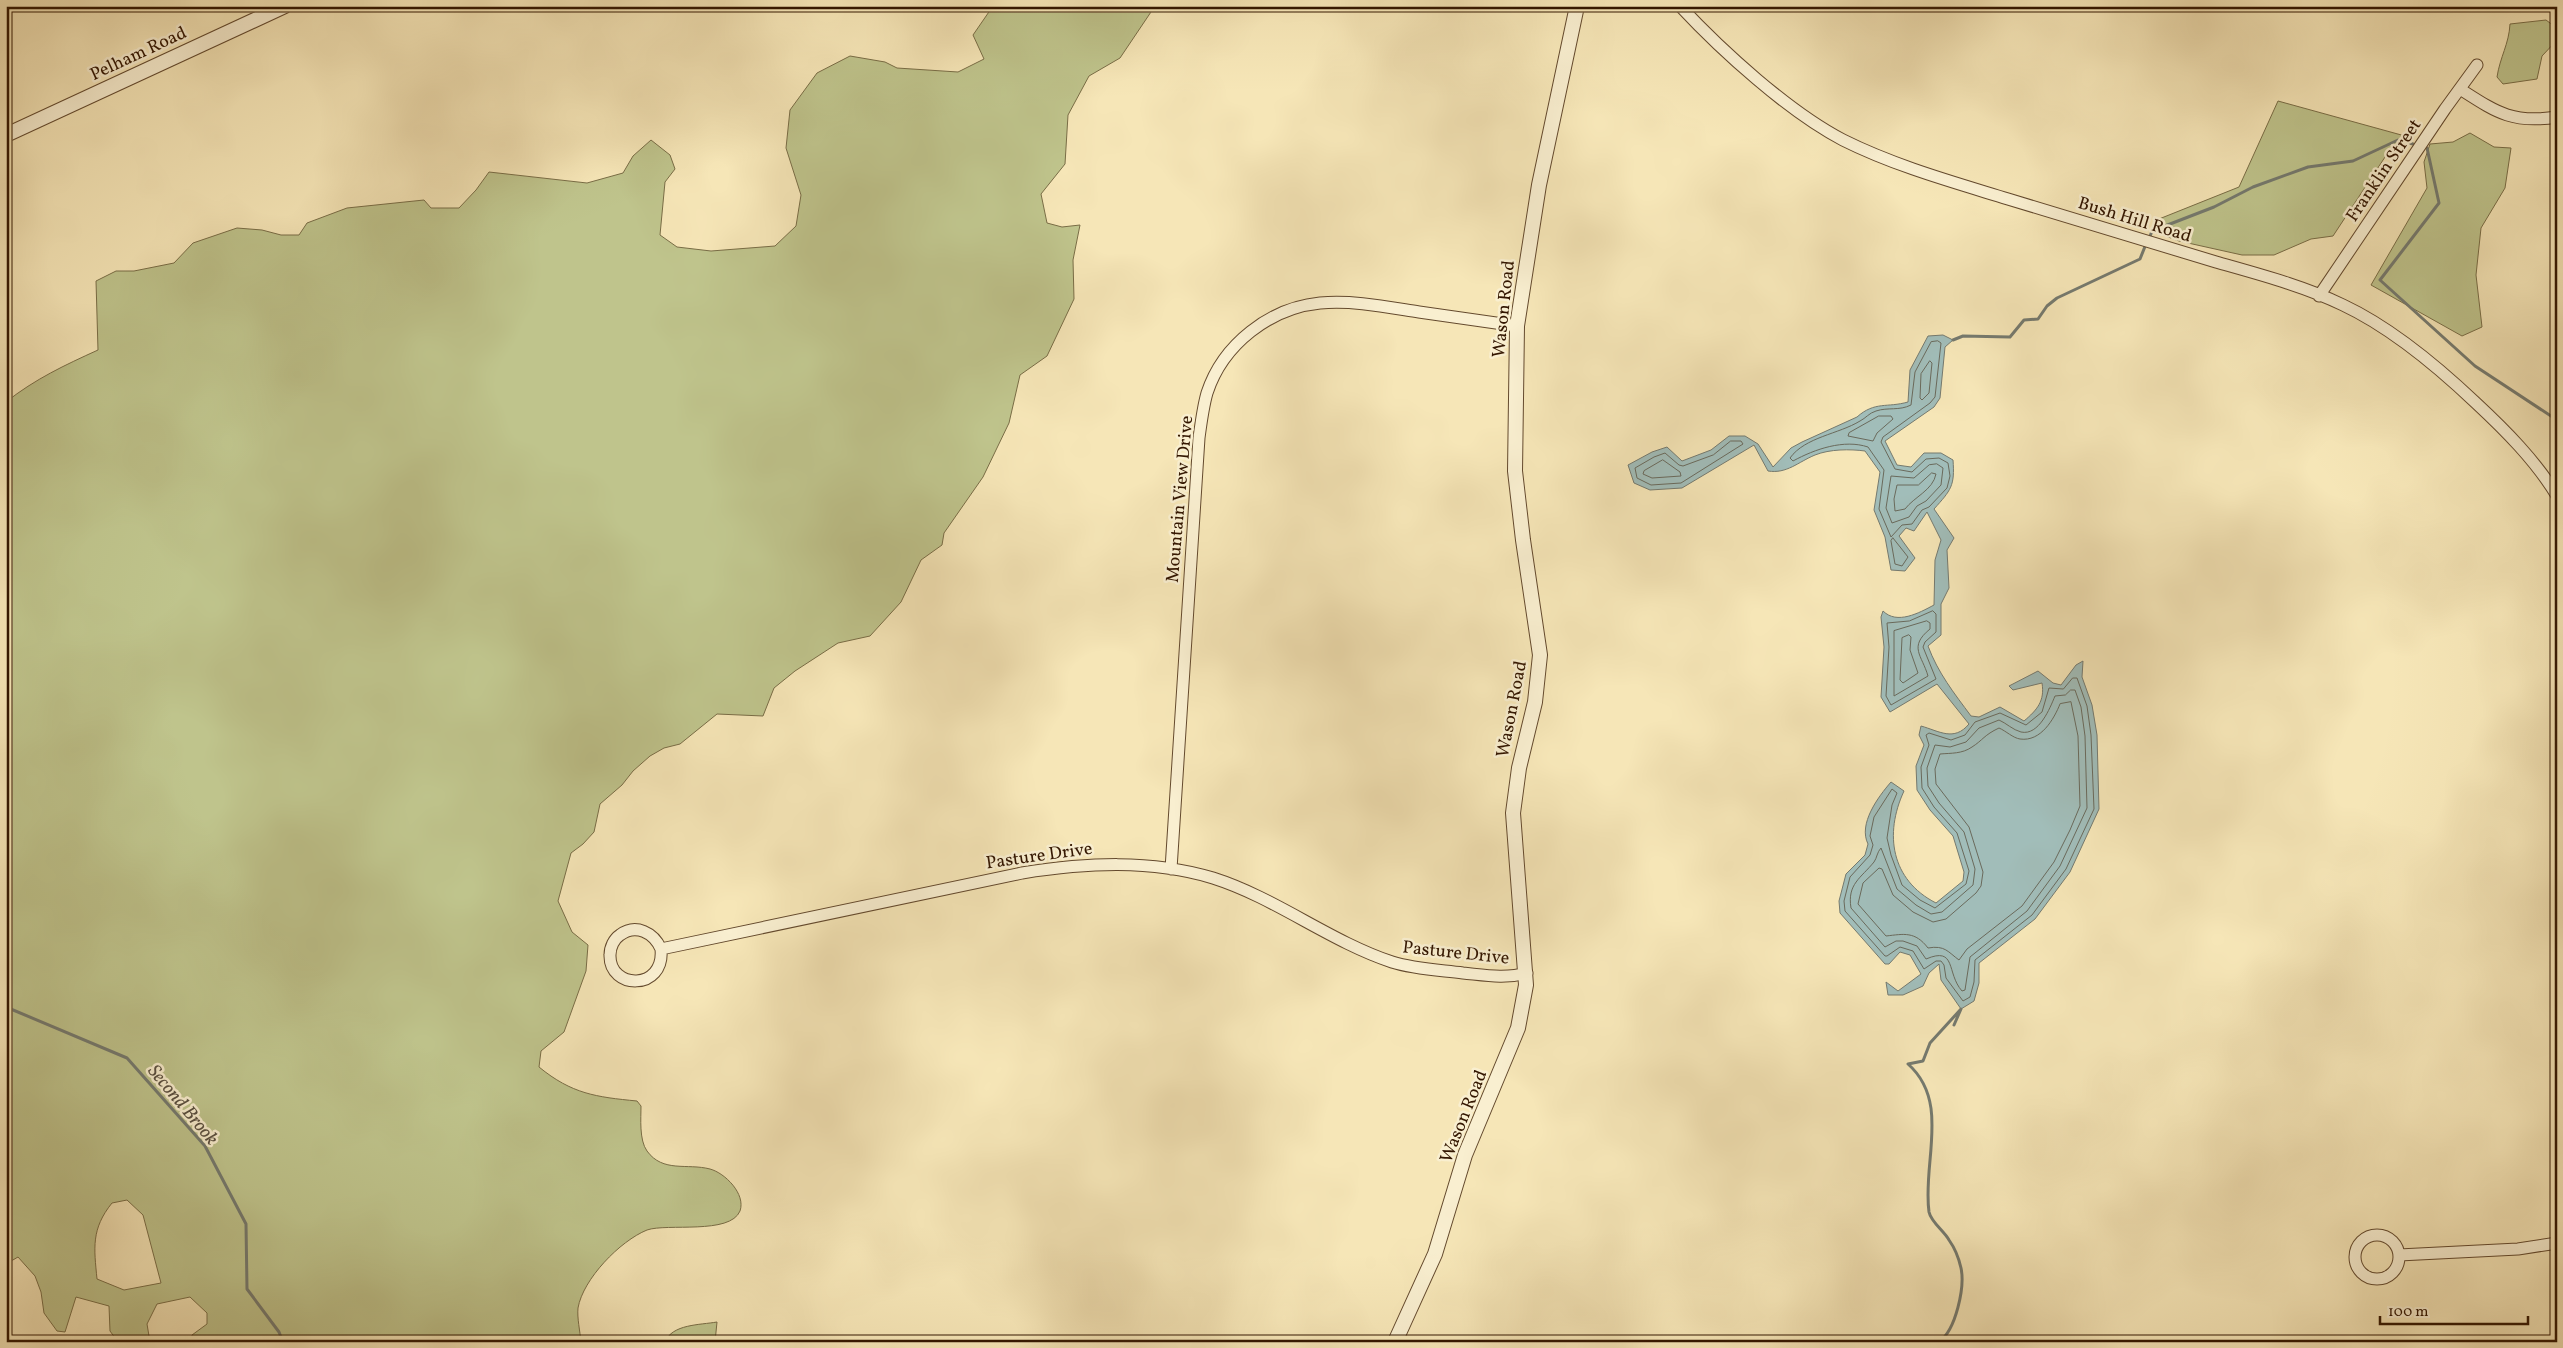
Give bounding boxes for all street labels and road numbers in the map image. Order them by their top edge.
street label: Pelham Road [86,21,191,88]
street label: Franklin Street [2341,115,2428,227]
street label: Bush Hill Road [2075,191,2194,250]
street label: Wason Road [1487,259,1522,359]
street label: Mountain View Drive [1161,415,1200,584]
street label: Wason Road [1491,659,1534,760]
street label: Pasture Drive [984,837,1094,876]
street label: Pasture Drive [1401,935,1510,972]
street label: Wason Road [1434,1066,1494,1167]

